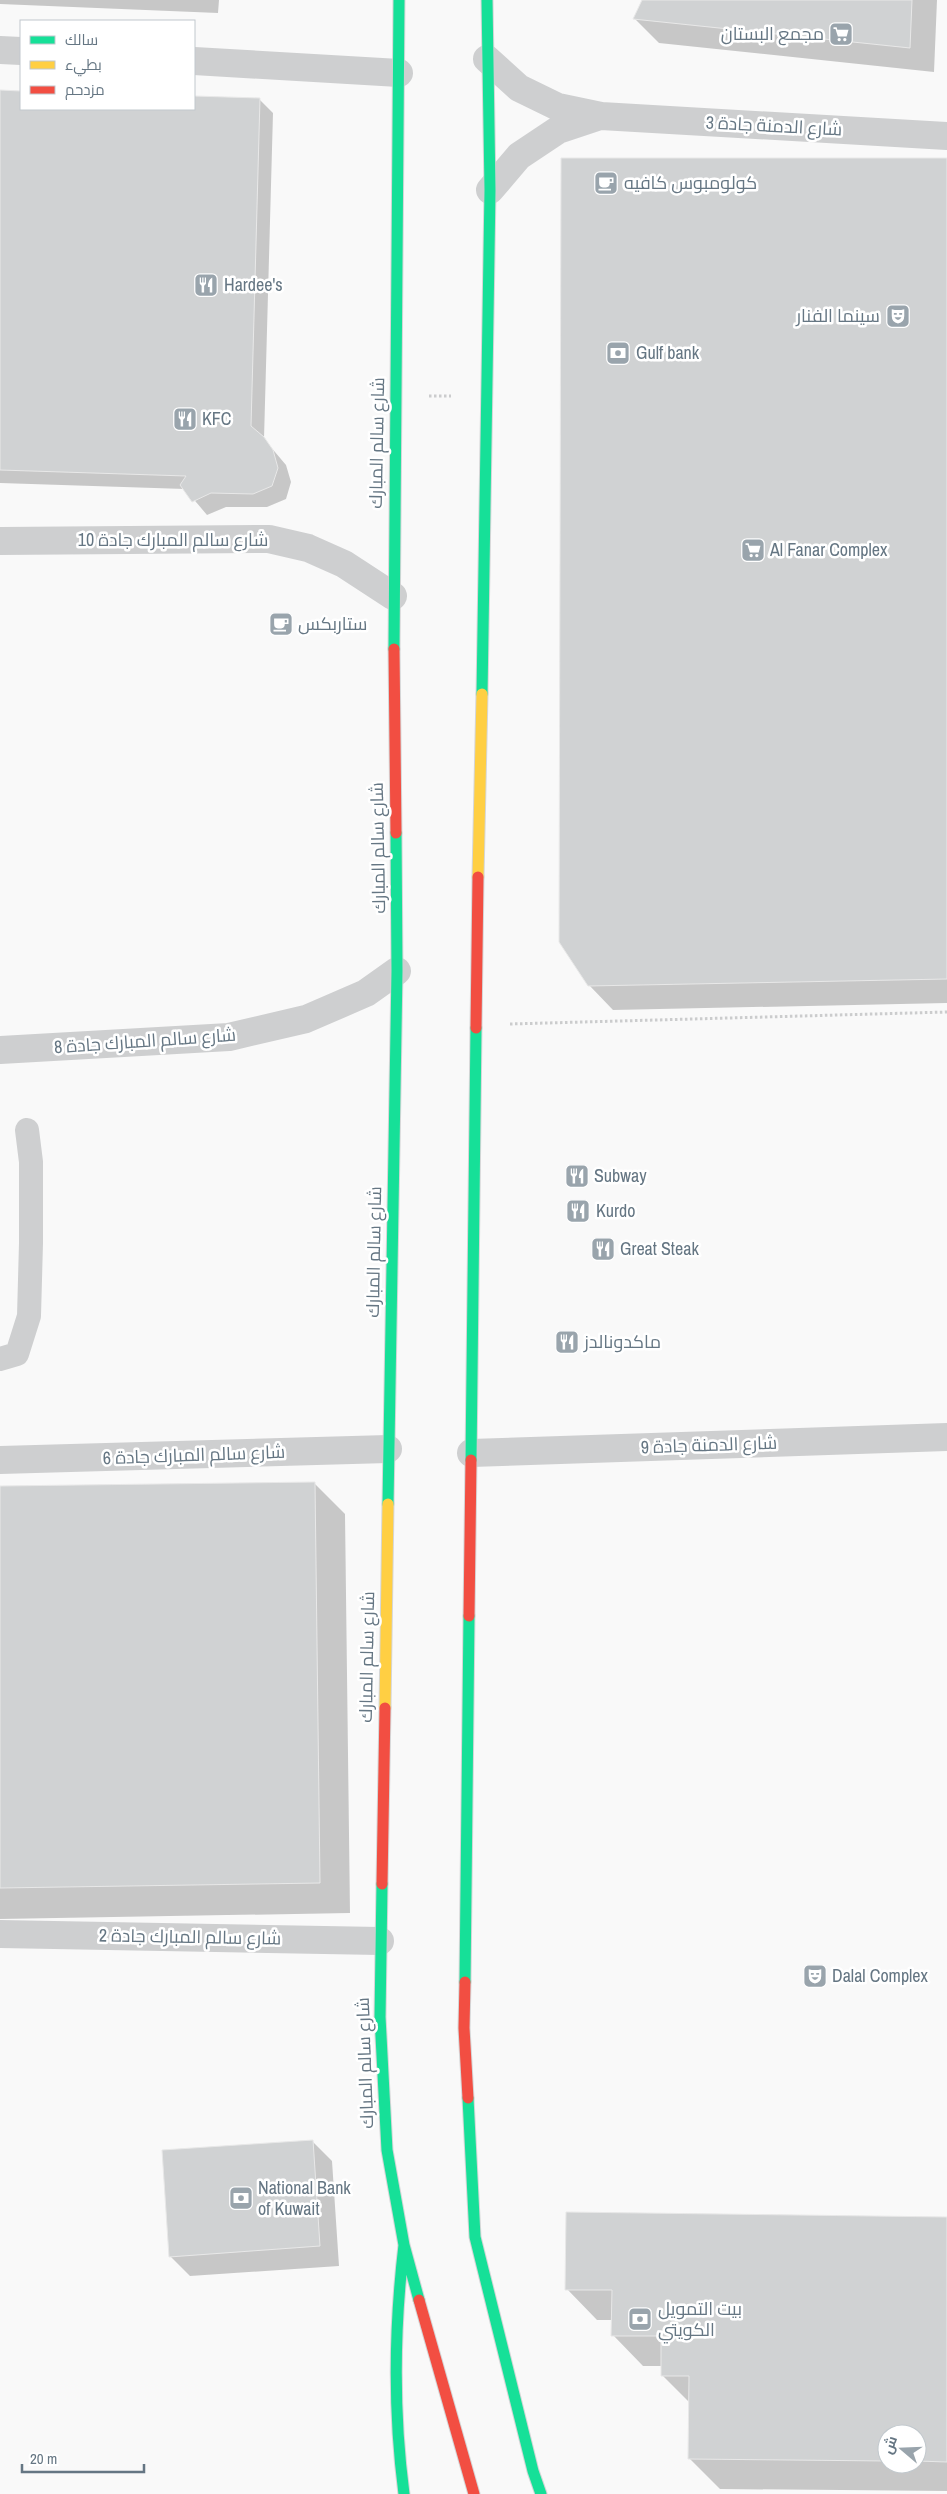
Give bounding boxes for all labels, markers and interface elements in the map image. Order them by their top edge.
legend [20,20,195,110]
place label: مجمع البستان [721,21,824,46]
supermarket icon: مجمع البستان [828,21,854,47]
text: سالك [65,29,98,50]
text: بطيء [65,54,102,77]
text: مزدحم [65,79,105,100]
street label: شارع الدمنة جادة 3 [705,109,843,142]
cafe icon: كولومبوس كافيه [593,170,619,196]
place label: كولومبوس كافيه [624,170,757,195]
restaurant icon: Hardee's [193,272,219,298]
place label: Hardee's [224,272,283,297]
place label: سينما الفنار [795,303,880,328]
theatre icon: سينما الفنار [885,303,911,329]
bank icon: Gulf bank [605,340,631,366]
place label: Gulf bank [636,340,700,365]
street label: شارع سالم المبارك [363,377,390,509]
restaurant icon: KFC [172,406,198,432]
place label: KFC [202,406,232,431]
street label: شارع سالم المبارك جادة 10 [78,527,268,552]
supermarket icon: Al Fanar Complex [740,537,766,563]
place label: Al Fanar Complex [769,537,888,562]
cafe icon: ستاربكس [268,611,294,637]
place label: ستاربكس [298,611,367,636]
street label: شارع سالم المبارك [364,782,391,914]
street label: شارع سالم المبارك جادة 8 [53,1022,237,1059]
restaurant icon: Subway [564,1163,590,1189]
place label: Subway [594,1163,647,1188]
street label: شارع سالم المبارك [360,1186,387,1318]
restaurant icon: Kurdo [565,1198,591,1224]
place label: Kurdo [596,1198,635,1223]
restaurant icon: Great Steak [590,1236,616,1262]
place label: Great Steak [620,1236,699,1261]
restaurant icon: ماكدونالدز [554,1329,580,1355]
place label: ماكدونالدز [583,1329,661,1354]
street label: شارع الدمنة جادة 9 [640,1430,778,1459]
street label: شارع سالم المبارك جادة 6 [102,1439,286,1470]
street label: شارع سالم المبارك [353,1591,380,1723]
street label: شارع سالم المبارك جادة 2 [99,1922,281,1951]
theatre icon: Dalal Complex [802,1963,828,1989]
place label: Dalal Complex [832,1963,929,1988]
street label: شارع سالم المبارك [350,1997,379,2129]
place label: National Bank of Kuwait [258,2175,351,2221]
bank icon: National Bank of Kuwait [228,2185,254,2211]
place label: بيت التمويل الكويتي [658,2296,742,2344]
bank icon: بيت التمويل الكويتي [627,2306,653,2332]
north arrow [877,2424,927,2474]
text: ش [878,2433,901,2456]
scale bar [22,2442,145,2474]
text: 20 m [30,2448,57,2469]

